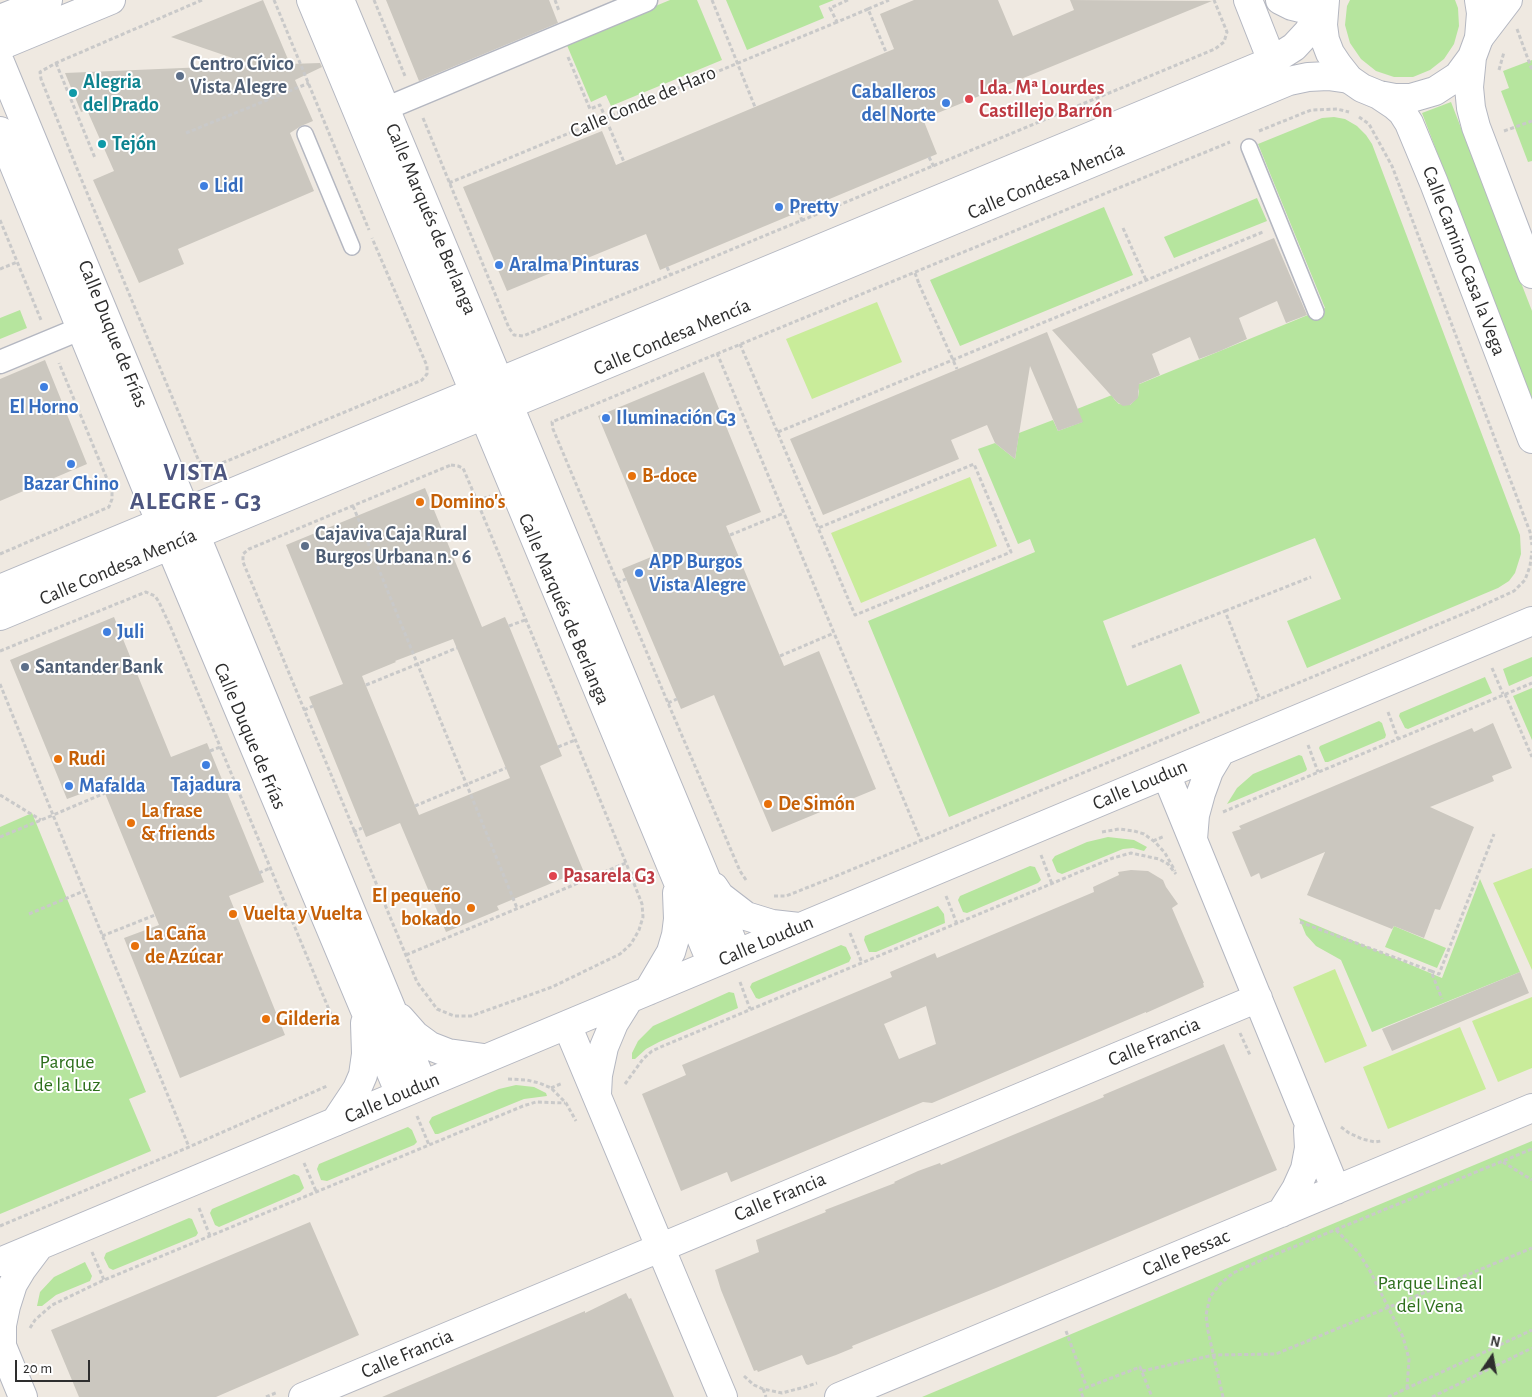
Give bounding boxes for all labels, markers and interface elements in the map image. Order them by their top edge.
place label: Centro Cívico Vista Alegre [190,52,294,99]
street label: Calle Conde de Haro [566,60,720,144]
place label: Alegria del Prado [83,70,159,117]
marker: Centro Cívico Vista Alegre [174,70,186,82]
place label: Lda. Mª Lourdes Castillejo Barrón [979,76,1113,123]
place label: Caballeros del Norte [851,80,936,127]
marker: Alegria del Prado [67,87,79,99]
marker: Lda. Mª Lourdes Castillejo Barrón [963,93,975,105]
marker: Caballeros del Norte [940,97,952,109]
street label: Calle Marqués de Berlanga [380,120,482,318]
place label: Tejón [112,132,156,156]
street label: Calle Condesa Mencía [964,137,1128,225]
marker: Tejón [96,138,108,150]
street label: Calle Camino Casa la Vega [1417,163,1511,359]
place label: Lidl [214,174,244,198]
marker: Lidl [198,180,210,192]
place label: Pretty [789,195,839,219]
marker: Pretty [773,201,785,213]
place label: Aralma Pinturas [509,253,639,277]
street label: Calle Duque de Frías [73,257,153,411]
marker: Aralma Pinturas [493,259,505,271]
street label: Calle Condesa Mencía [590,293,754,381]
marker: El Horno [38,381,50,393]
place label: El Horno [9,395,79,419]
place label: Iluminación G3 [616,406,736,430]
marker: Iluminación G3 [600,412,612,424]
district label: VISTA ALEGRE - G3 [128,457,264,516]
marker: Bazar Chino [65,458,77,470]
place label: B-doce [642,464,697,488]
marker: B-doce [626,470,638,482]
place label: Bazar Chino [23,472,119,496]
place label: Domino's [430,490,506,514]
marker: Domino's [414,496,426,508]
street label: Calle Marqués de Berlanga [513,510,615,708]
place label: Cajaviva Caja Rural Burgos Urbana n.º 6 [315,522,471,569]
street label: Calle Condesa Mencía [36,523,200,611]
marker: Cajaviva Caja Rural Burgos Urbana n.º 6 [299,540,311,552]
place label: APP Burgos Vista Alegre [649,550,746,597]
marker: APP Burgos Vista Alegre [633,567,645,579]
place label: Juli [117,620,144,644]
marker: Juli [101,626,113,638]
place label: Santander Bank [35,655,163,679]
street label: Calle Duque de Frías [208,659,292,813]
marker: Santander Bank [19,661,31,673]
place label: Rudi [68,747,106,771]
marker: Rudi [52,753,64,765]
street label: Calle Loudun [1089,754,1191,816]
marker: Tajadura [200,759,212,771]
place label: Tajadura [171,773,241,797]
place label: Mafalda [79,774,146,798]
marker: Mafalda [63,780,75,792]
place label: De Simón [778,792,855,816]
marker: De Simón [762,798,774,810]
place label: La frase & friends [141,799,215,846]
marker: La frase & friends [125,817,137,829]
place label: Pasarela G3 [563,864,655,888]
marker: Pasarela G3 [547,870,559,882]
place label: El pequeño bokado [372,884,461,931]
place label: Vuelta y Vuelta [243,902,362,926]
marker: El pequeño bokado [465,902,477,914]
marker: Vuelta y Vuelta [227,908,239,920]
street label: Calle Loudun [715,910,817,972]
place label: La Caña de Azúcar [145,922,223,969]
marker: La Caña de Azúcar [129,940,141,952]
place label: Gilderia [276,1007,340,1031]
street label: Calle Francia [1104,1012,1204,1072]
marker: Gilderia [260,1013,272,1025]
park label: Parque de la Luz [33,1050,101,1097]
street label: Calle Loudun [341,1067,443,1129]
street label: Calle Francia [730,1167,830,1227]
street label: Calle Pessac [1139,1224,1233,1282]
park label: Parque Lineal del Vena [1377,1271,1483,1318]
street label: Calle Francia [357,1324,457,1384]
north arrow [1467,1332,1517,1382]
text: N [1489,1334,1501,1350]
scale bar [18,1350,92,1382]
text: 20 m [23,1361,52,1376]

